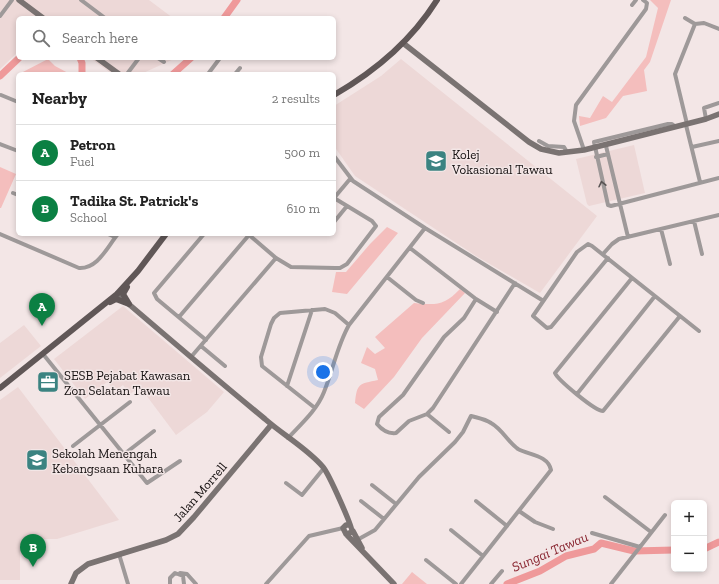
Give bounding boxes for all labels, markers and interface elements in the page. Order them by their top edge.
search box [16,16,336,60]
icon: search [30,27,52,49]
text: Search here [62,29,138,47]
text: Nearby [32,88,87,108]
text: 2 results [272,91,320,106]
text: Petron [70,136,115,154]
text: A [41,145,49,160]
text: 500 m [284,145,320,160]
place label: Kolej Vokasional Tawau [451,147,553,177]
school or university icon: Kolej Vokasional Tawau [423,148,449,174]
text: Fuel [70,154,94,169]
one-way arrow [599,181,607,187]
text: Tadika St. Patrick's [70,192,198,210]
text: B [41,201,49,216]
text: 610 m [286,201,320,216]
text: School [70,210,107,225]
pin: A [29,293,55,326]
your location [313,362,333,382]
place label: SESB Pejabat Kawasan Zon Selatan Tawau [64,368,191,398]
office icon: SESB Pejabat Kawasan Zon Selatan Tawau [35,369,61,395]
place label: Sekolah Menengah Kebangsaan Kuhara [52,446,164,476]
school or university icon: Sekolah Menengah Kebangsaan Kuhara [24,447,50,473]
street label: Jalan Morrell [170,459,230,525]
map controls [671,500,707,572]
button: + [671,500,707,536]
water label: Sungai Tawau [509,528,591,576]
pin: B [20,534,46,567]
button: − [671,536,707,572]

